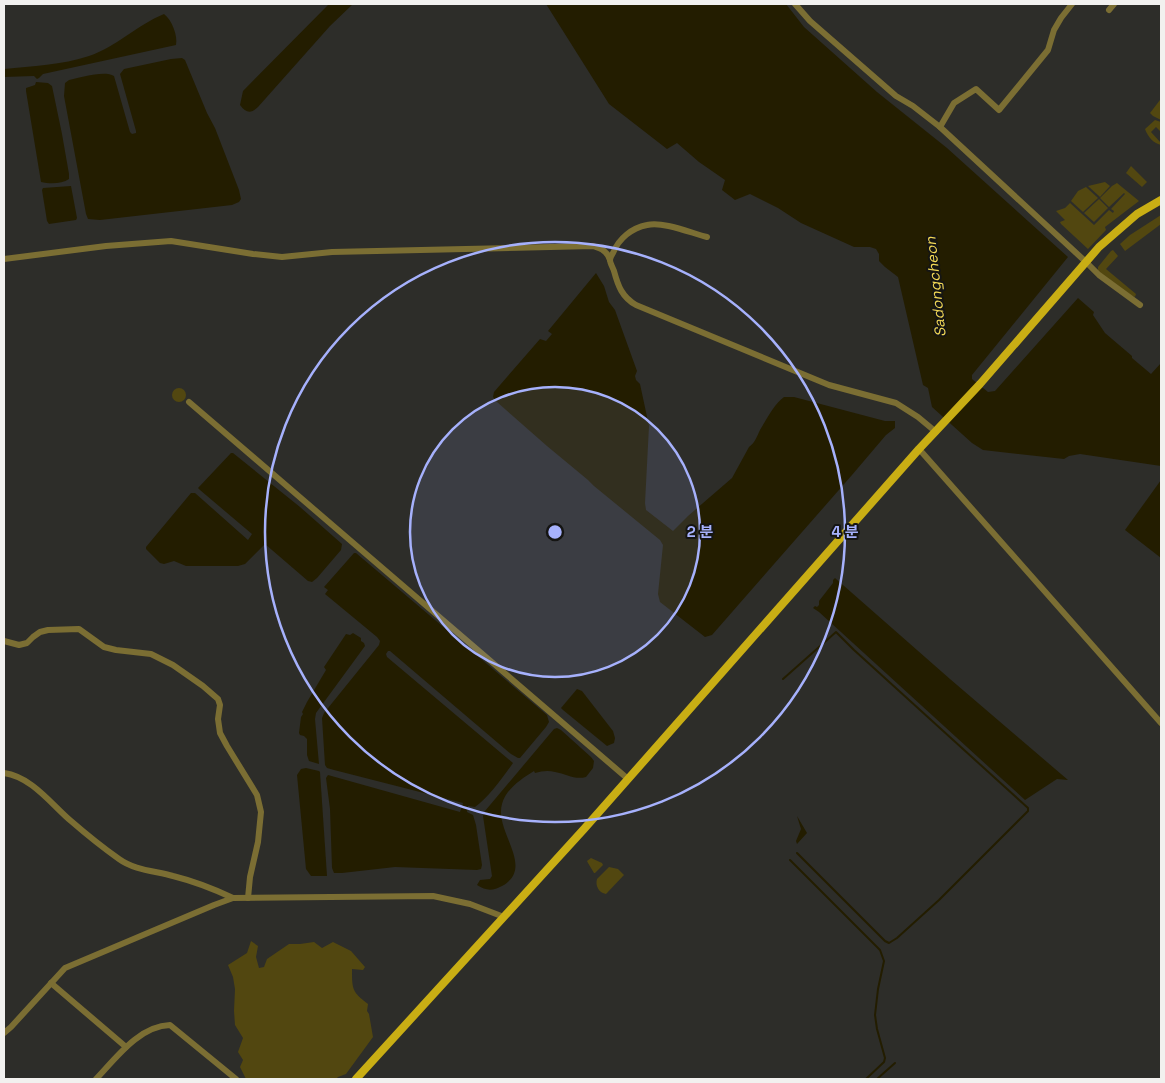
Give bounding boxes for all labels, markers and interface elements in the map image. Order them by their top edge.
water label: Sadongcheon [920,235,950,338]
text: 2 분 [687,522,713,541]
text: 4 분 [831,522,859,541]
centre of rings [546,523,564,541]

